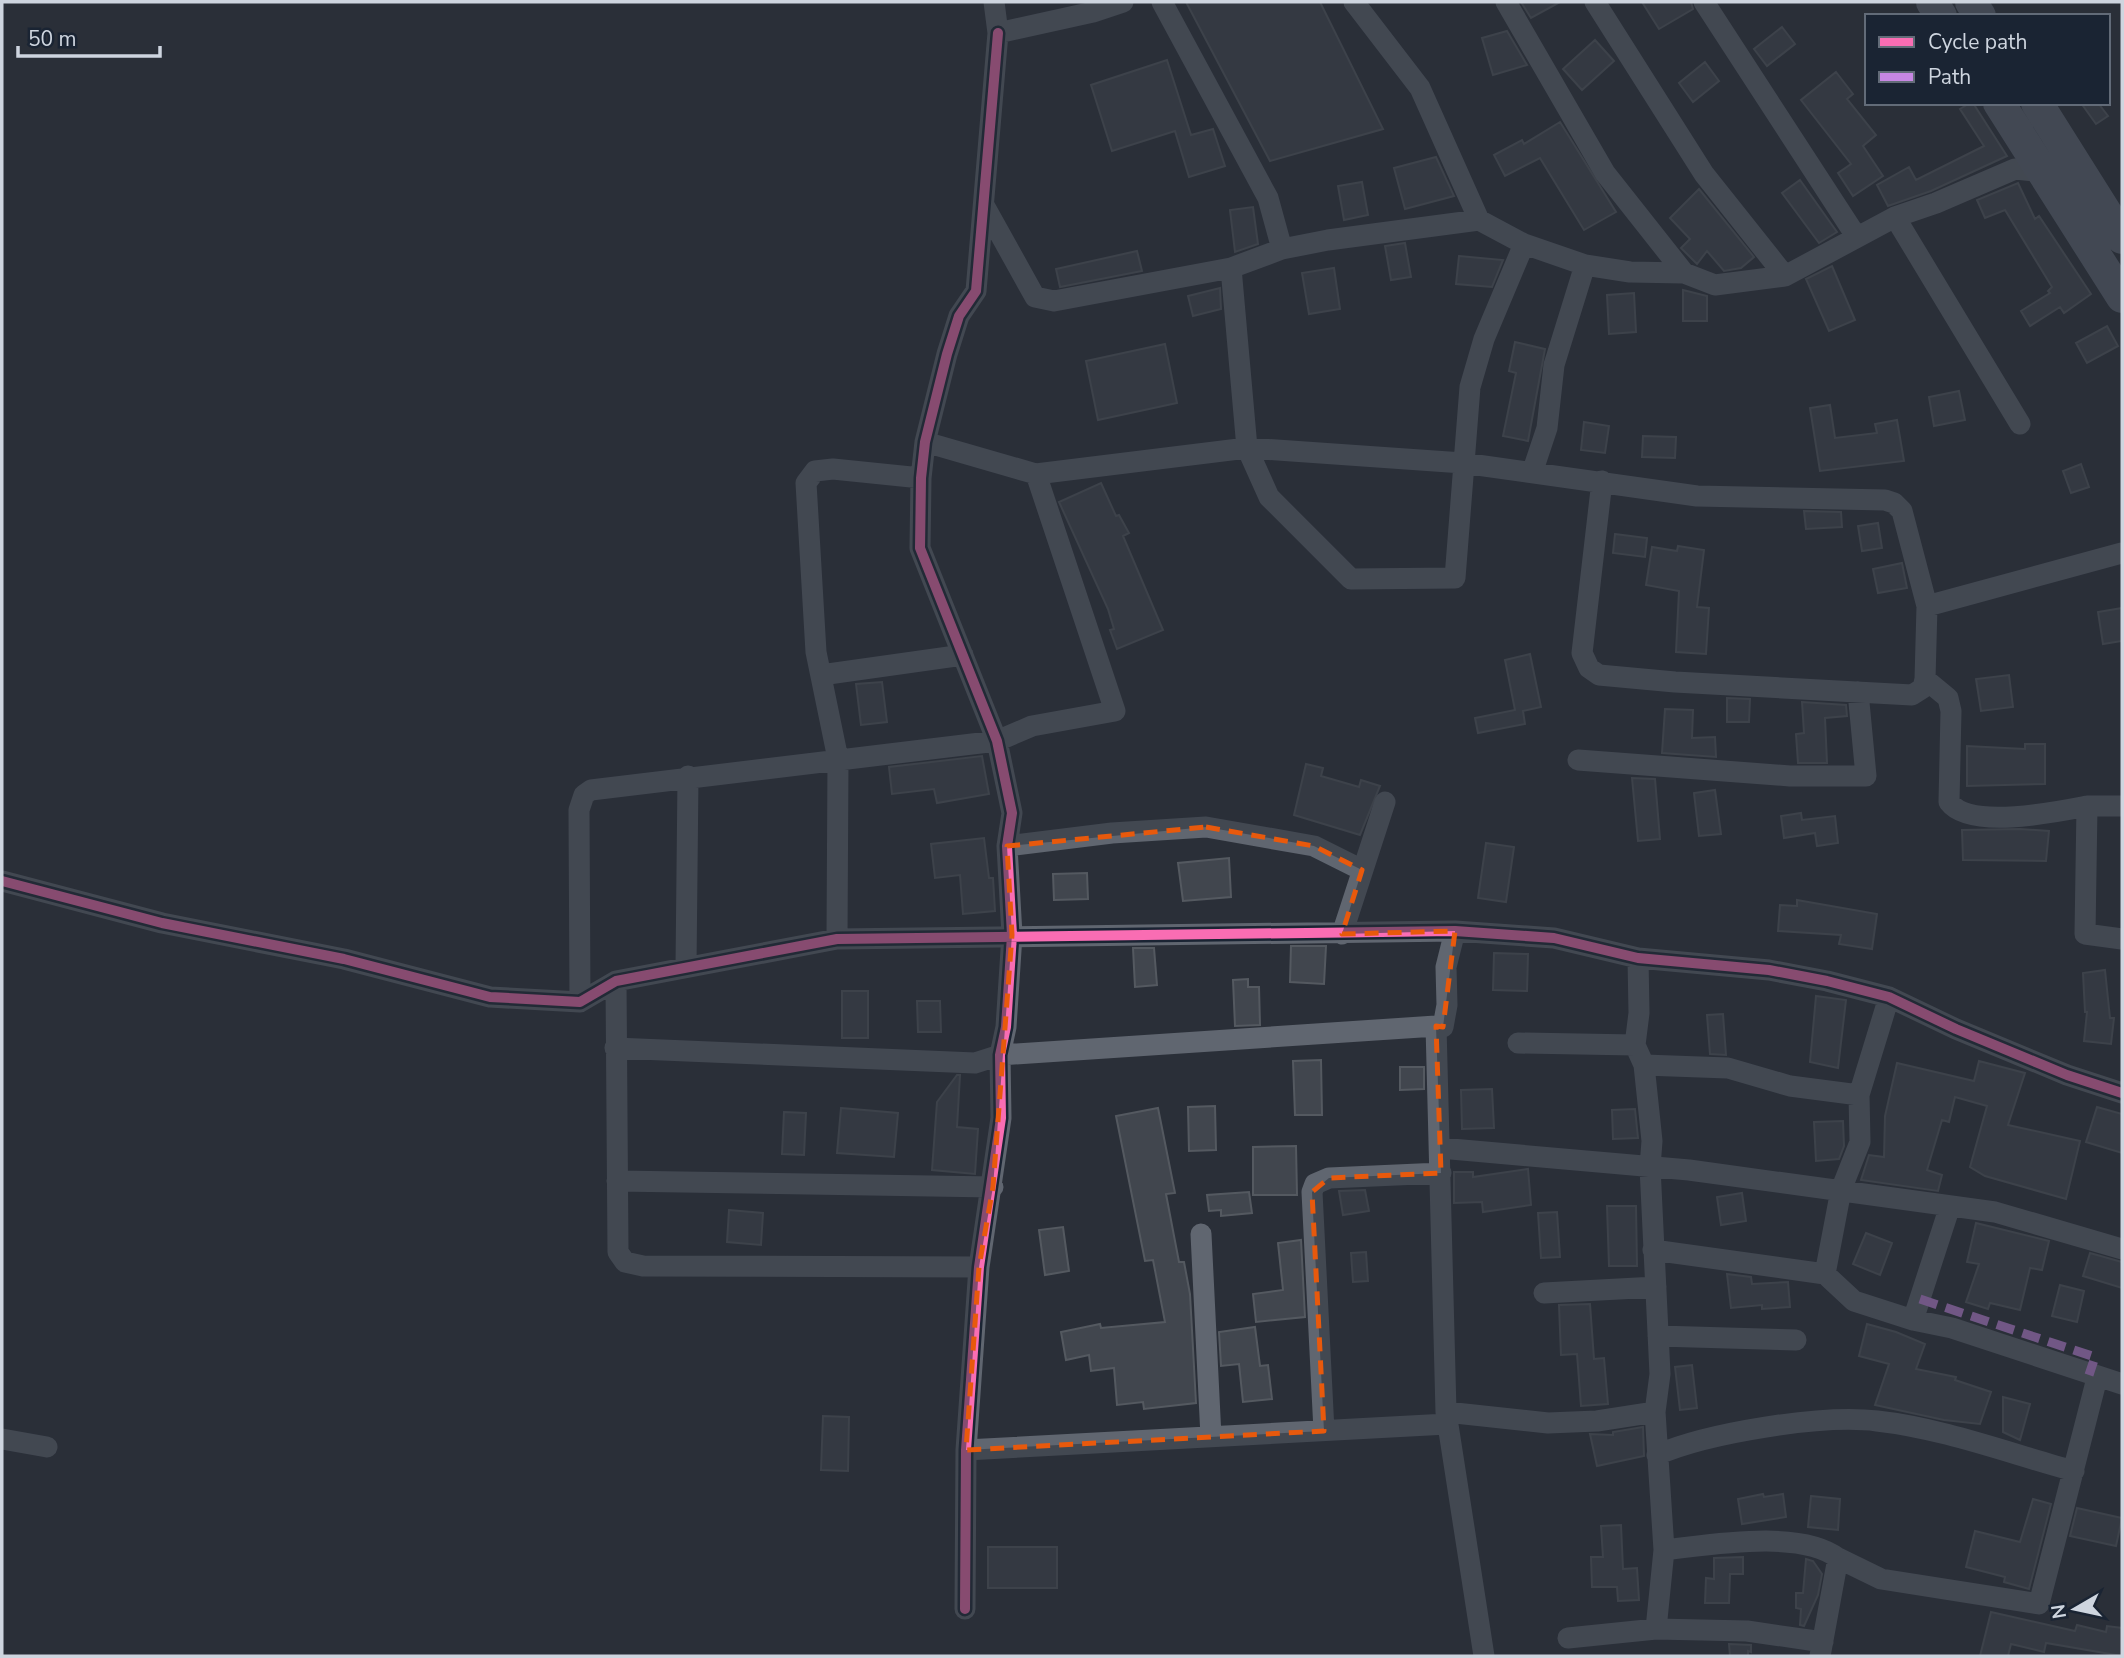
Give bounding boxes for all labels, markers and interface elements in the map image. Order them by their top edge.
scale bar [18,14,159,58]
legend [1865,14,2110,105]
text: 50 m [28,25,77,53]
text: Cycle path [1928,28,2027,56]
text: Path [1928,63,1971,91]
north arrow [2040,1574,2110,1644]
text: N [2045,1602,2073,1621]

